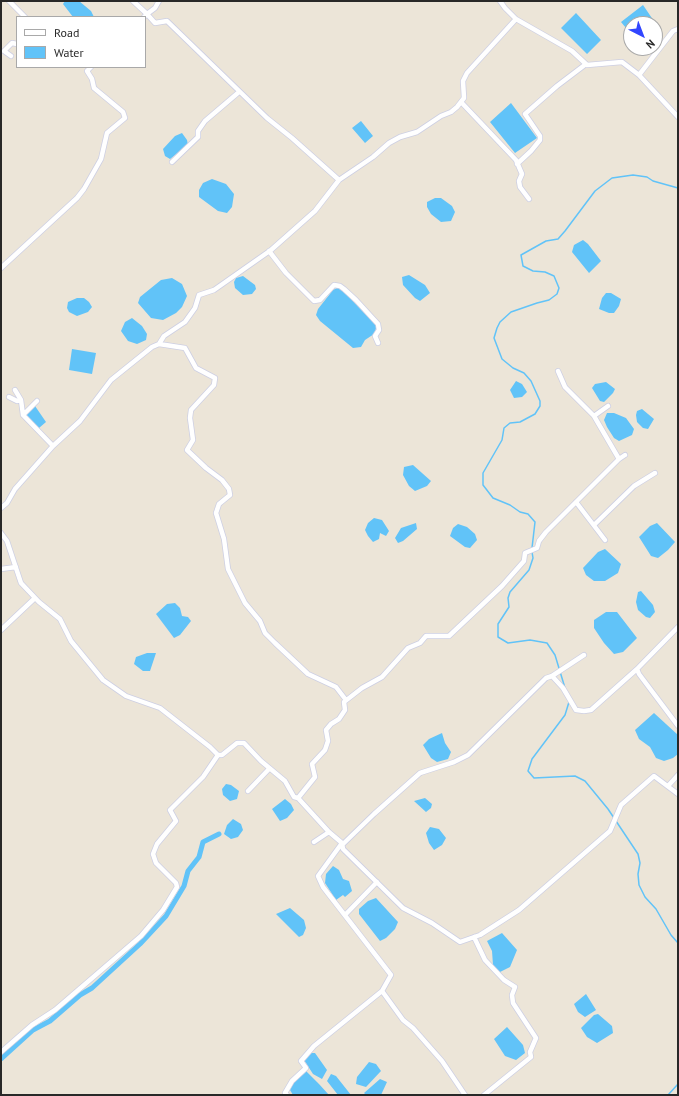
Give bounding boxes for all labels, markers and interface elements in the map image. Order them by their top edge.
legend [16,16,146,68]
north arrow [623,16,663,56]
text: Road [54,25,79,40]
text: N [643,37,658,52]
text: Water [54,45,84,60]

